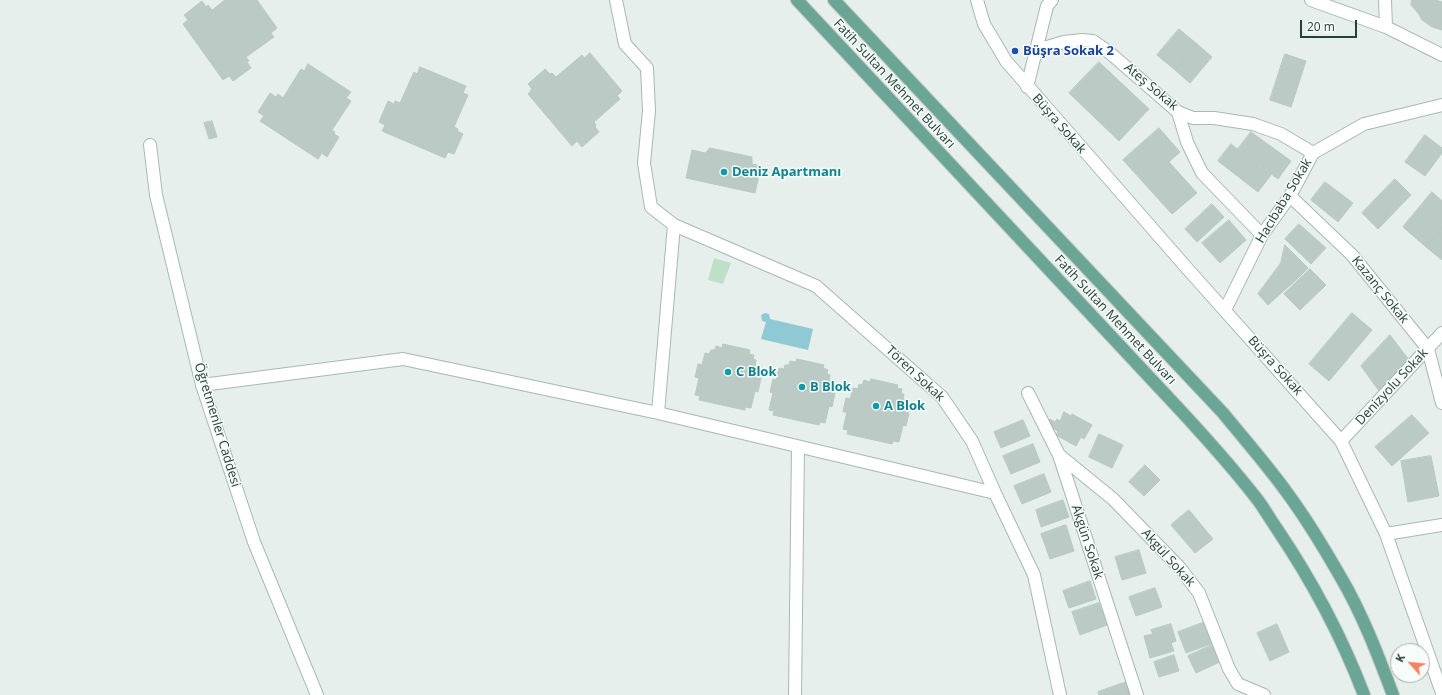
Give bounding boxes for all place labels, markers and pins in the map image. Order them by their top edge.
place label: Büşra Sokak 2 [1023,43,1114,59]
marker: Büşra Sokak 2 [1010,46,1020,56]
place label: Deniz Apartmanı [732,164,841,180]
marker: Deniz Apartmanı [719,167,729,177]
place label: C Blok [736,364,776,380]
marker: C Blok [723,367,733,377]
place label: B Blok [810,379,851,395]
marker: B Blok [797,382,807,392]
place label: A Blok [884,398,925,414]
marker: A Blok [871,401,881,411]

